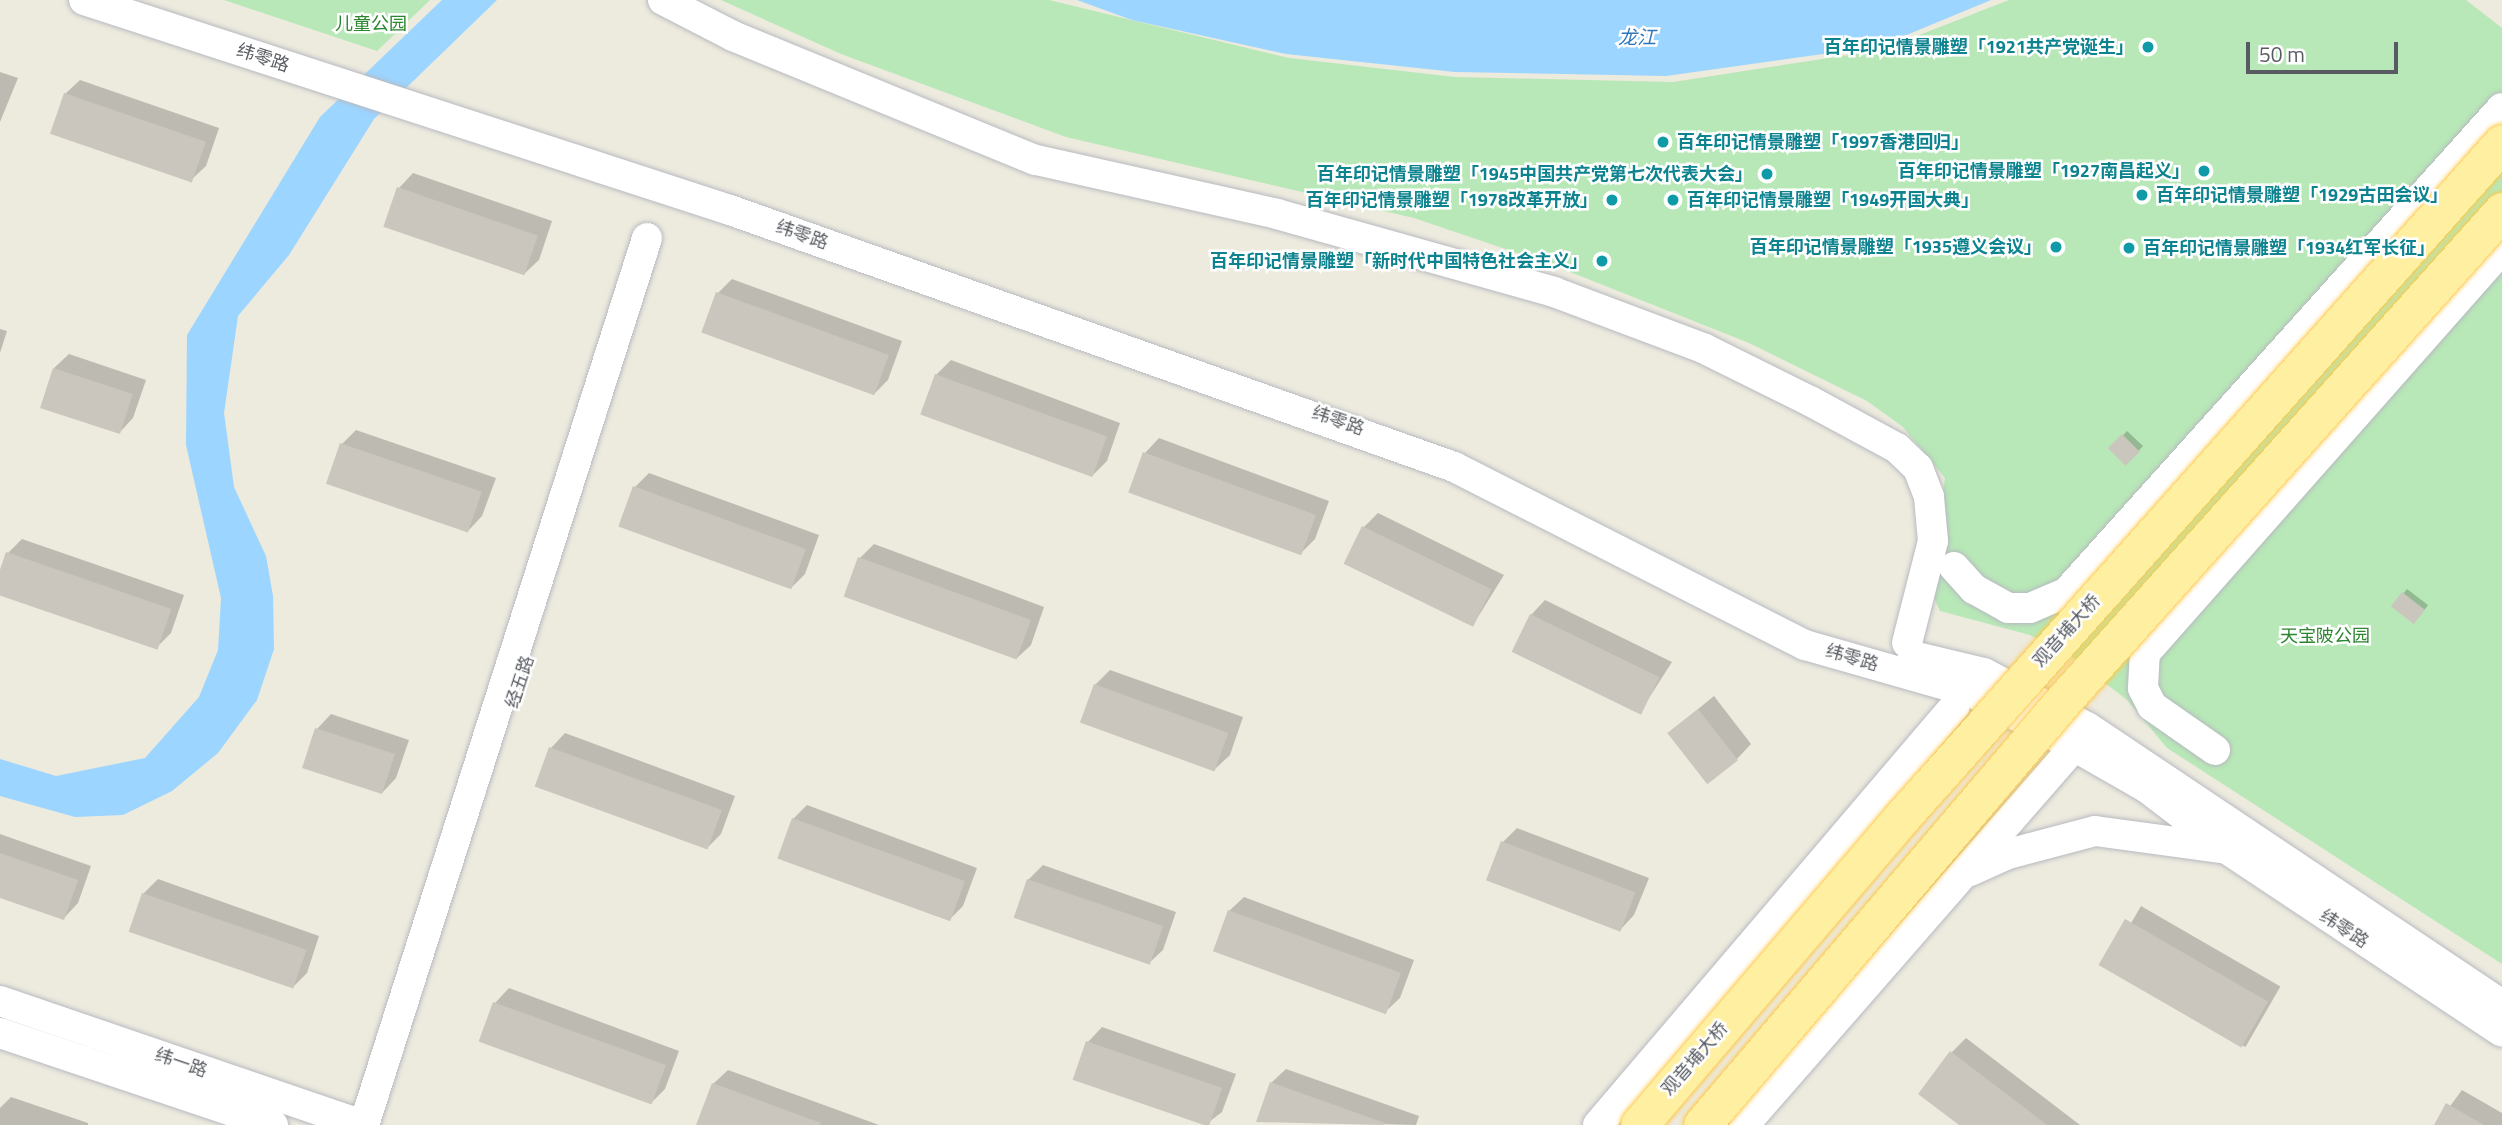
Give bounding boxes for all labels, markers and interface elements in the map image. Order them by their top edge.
park label: 儿童公园 [335,13,407,35]
water label: 龙江 [1618,26,1656,48]
scale bar [2250,28,2402,72]
place label: 百年印记情景雕塑「1921共产党诞生」 [1824,36,2134,58]
text: 50 m [2259,38,2305,70]
street label: 纬零路 [234,39,292,77]
marker: 百年印记情景雕塑「1921共产党诞生」 [2140,39,2156,55]
place label: 百年印记情景雕塑「1997香港回归」 [1677,131,1969,153]
marker: 百年印记情景雕塑「1997香港回归」 [1655,134,1671,150]
place label: 百年印记情景雕塑「1927南昌起义」 [1898,160,2190,182]
place label: 百年印记情景雕塑「1945中国共产党第七次代表大会」 [1317,163,1753,185]
marker: 百年印记情景雕塑「1927南昌起义」 [2196,163,2212,179]
marker: 百年印记情景雕塑「1945中国共产党第七次代表大会」 [1759,166,1775,182]
place label: 百年印记情景雕塑「1929古田会议」 [2156,184,2448,206]
marker: 百年印记情景雕塑「1929古田会议」 [2134,187,2150,203]
place label: 百年印记情景雕塑「1978改革开放」 [1306,189,1598,211]
place label: 百年印记情景雕塑「1949开国大典」 [1687,189,1979,211]
marker: 百年印记情景雕塑「1978改革开放」 [1604,192,1620,208]
marker: 百年印记情景雕塑「1949开国大典」 [1665,192,1681,208]
street label: 纬零路 [773,216,831,254]
place label: 百年印记情景雕塑「1935遵义会议」 [1750,236,2042,258]
place label: 百年印记情景雕塑「1934红军长征」 [2143,237,2435,259]
marker: 百年印记情景雕塑「1935遵义会议」 [2048,239,2064,255]
marker: 百年印记情景雕塑「1934红军长征」 [2121,240,2137,256]
place label: 百年印记情景雕塑「新时代中国特色社会主义」 [1210,250,1588,272]
marker: 百年印记情景雕塑「新时代中国特色社会主义」 [1594,253,1610,269]
street label: 纬零路 [1309,402,1367,440]
street label: 观音埔大桥 [2029,590,2105,672]
park label: 天宝陂公园 [2280,625,2370,647]
street label: 纬零路 [1823,640,1881,676]
street label: 经五路 [501,653,539,711]
street label: 纬零路 [2315,905,2373,953]
street label: 观音埔大桥 [1657,1018,1733,1100]
street label: 纬一路 [152,1044,210,1082]

